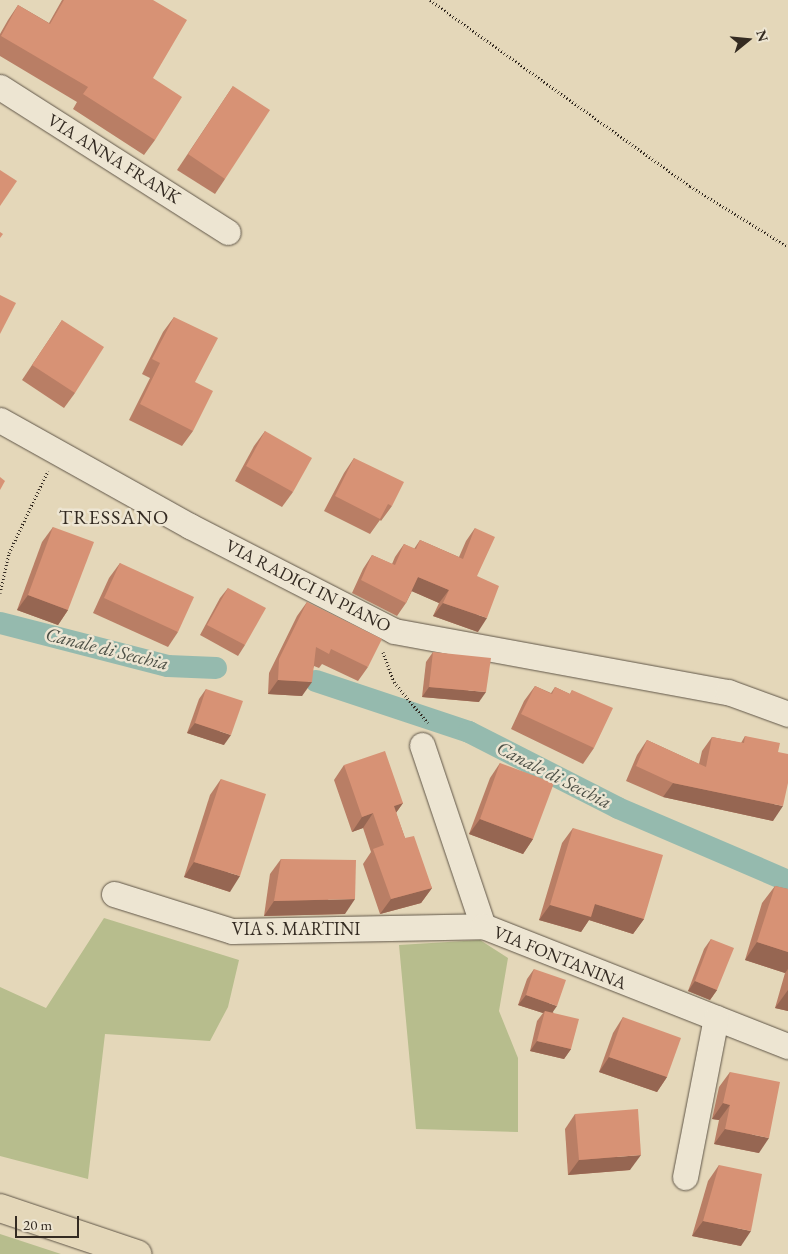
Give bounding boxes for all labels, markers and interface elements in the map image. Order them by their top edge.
north arrow [723,15,773,65]
text: N [752,28,773,44]
street label: VIA ANNA FRANK [43,109,185,209]
district label: TRESSANO [58,505,170,529]
street label: VIA RADICI IN PIANO [222,535,394,637]
water label: Canale di Secchia [43,623,171,675]
water label: Canale di Secchia [493,736,615,814]
street label: VIA S. MARTINI [232,918,360,940]
street label: VIA FONTANINA [490,921,630,995]
scale bar [18,1206,81,1238]
text: 20 m [23,1215,52,1234]

